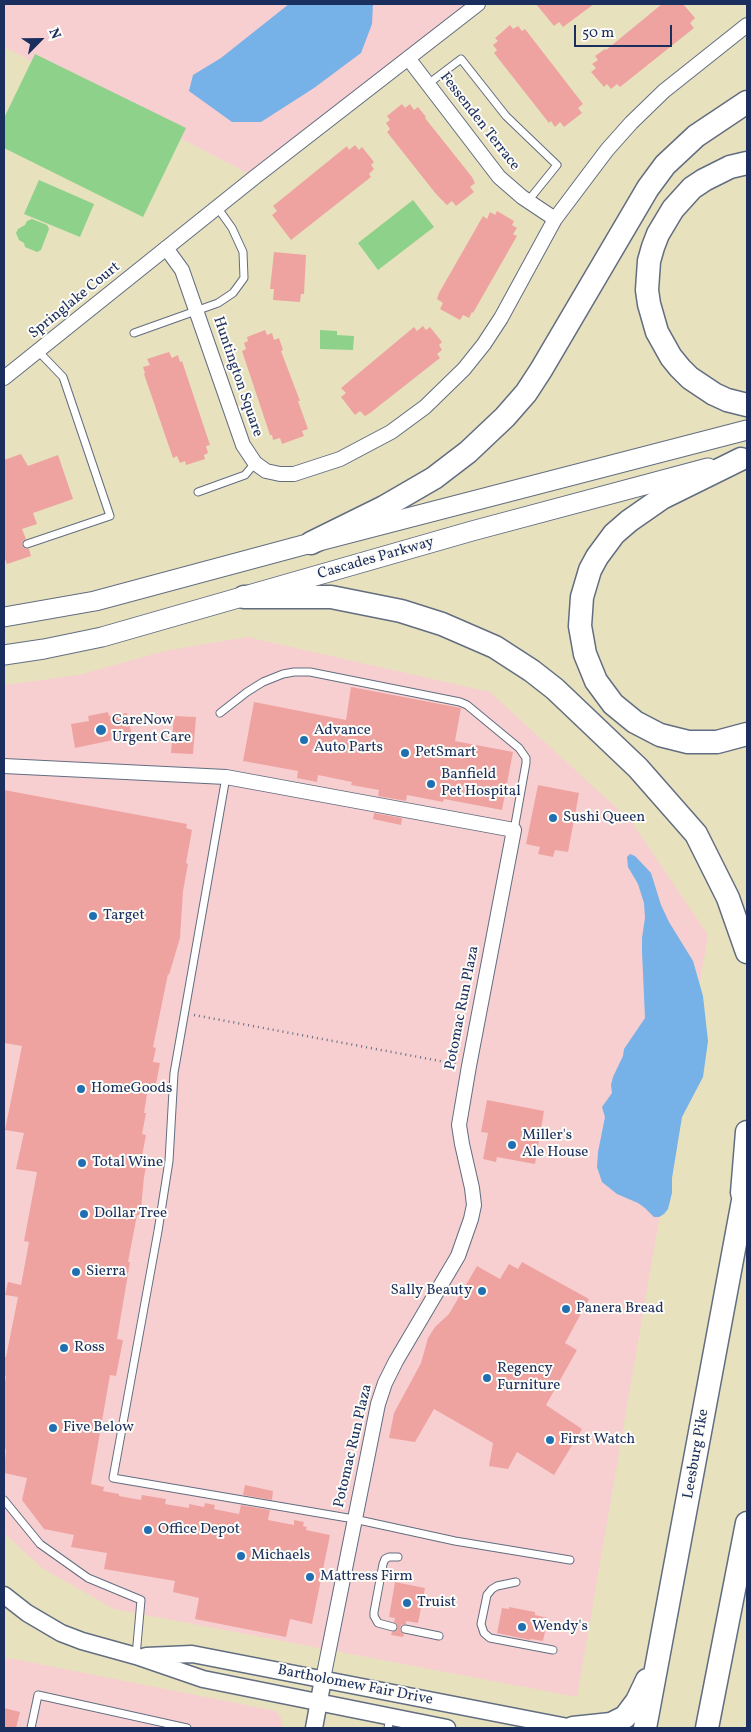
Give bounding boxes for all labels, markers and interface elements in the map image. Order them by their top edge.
north arrow [15,15,65,65]
scale bar [576,15,674,47]
text: 50 m [582,23,614,44]
text: N [44,26,65,42]
street label: Fessenden Terrace [435,69,523,175]
street label: Springlake Court [26,259,124,343]
street label: Huntington Square [208,315,266,439]
street label: Cascades Parkway [316,534,436,584]
place label: CareNow Urgent Care [112,712,191,747]
place label: Advance Auto Parts [314,722,383,757]
marker: CareNow Urgent Care [94,723,108,737]
marker: Advance Auto Parts [298,734,310,746]
place label: PetSmart [415,744,476,762]
marker: PetSmart [399,747,411,759]
place label: Banfield Pet Hospital [441,766,521,801]
marker: Banfield Pet Hospital [425,778,437,790]
place label: Sushi Queen [563,809,645,827]
marker: Sushi Queen [547,812,559,824]
place label: Target [103,907,145,925]
marker: Target [87,910,99,922]
street label: Potomac Run Plaza [442,944,484,1072]
place label: HomeGoods [91,1080,172,1098]
marker: HomeGoods [75,1083,87,1095]
place label: Miller's Ale House [522,1127,588,1162]
marker: Miller's Ale House [506,1139,518,1151]
place label: Total Wine [92,1154,163,1172]
marker: Total Wine [76,1157,88,1169]
place label: Dollar Tree [94,1205,167,1223]
marker: Dollar Tree [78,1208,90,1220]
place label: Sierra [86,1263,126,1281]
marker: Sierra [70,1266,82,1278]
place label: Sally Beauty [390,1282,472,1300]
marker: Sally Beauty [476,1285,488,1297]
place label: Panera Bread [576,1300,664,1318]
marker: Panera Bread [560,1303,572,1315]
place label: Ross [74,1339,105,1357]
marker: Ross [58,1342,70,1354]
place label: Regency Furniture [497,1360,560,1395]
marker: Regency Furniture [481,1372,493,1384]
street label: Potomac Run Plaza [331,1382,377,1510]
street label: Leesburg Pike [680,1408,714,1500]
place label: Five Below [63,1419,134,1437]
marker: Five Below [47,1422,59,1434]
place label: First Watch [560,1431,635,1449]
marker: First Watch [544,1434,556,1446]
place label: Office Depot [158,1521,240,1539]
marker: Office Depot [142,1524,154,1536]
place label: Michaels [251,1547,310,1565]
marker: Michaels [235,1550,247,1562]
place label: Mattress Firm [320,1568,413,1586]
marker: Mattress Firm [304,1571,316,1583]
place label: Truist [417,1594,456,1612]
marker: Truist [401,1597,413,1609]
place label: Wendy's [532,1618,588,1636]
marker: Wendy's [516,1621,528,1633]
street label: Bartholomew Fair Drive [276,1662,434,1710]

